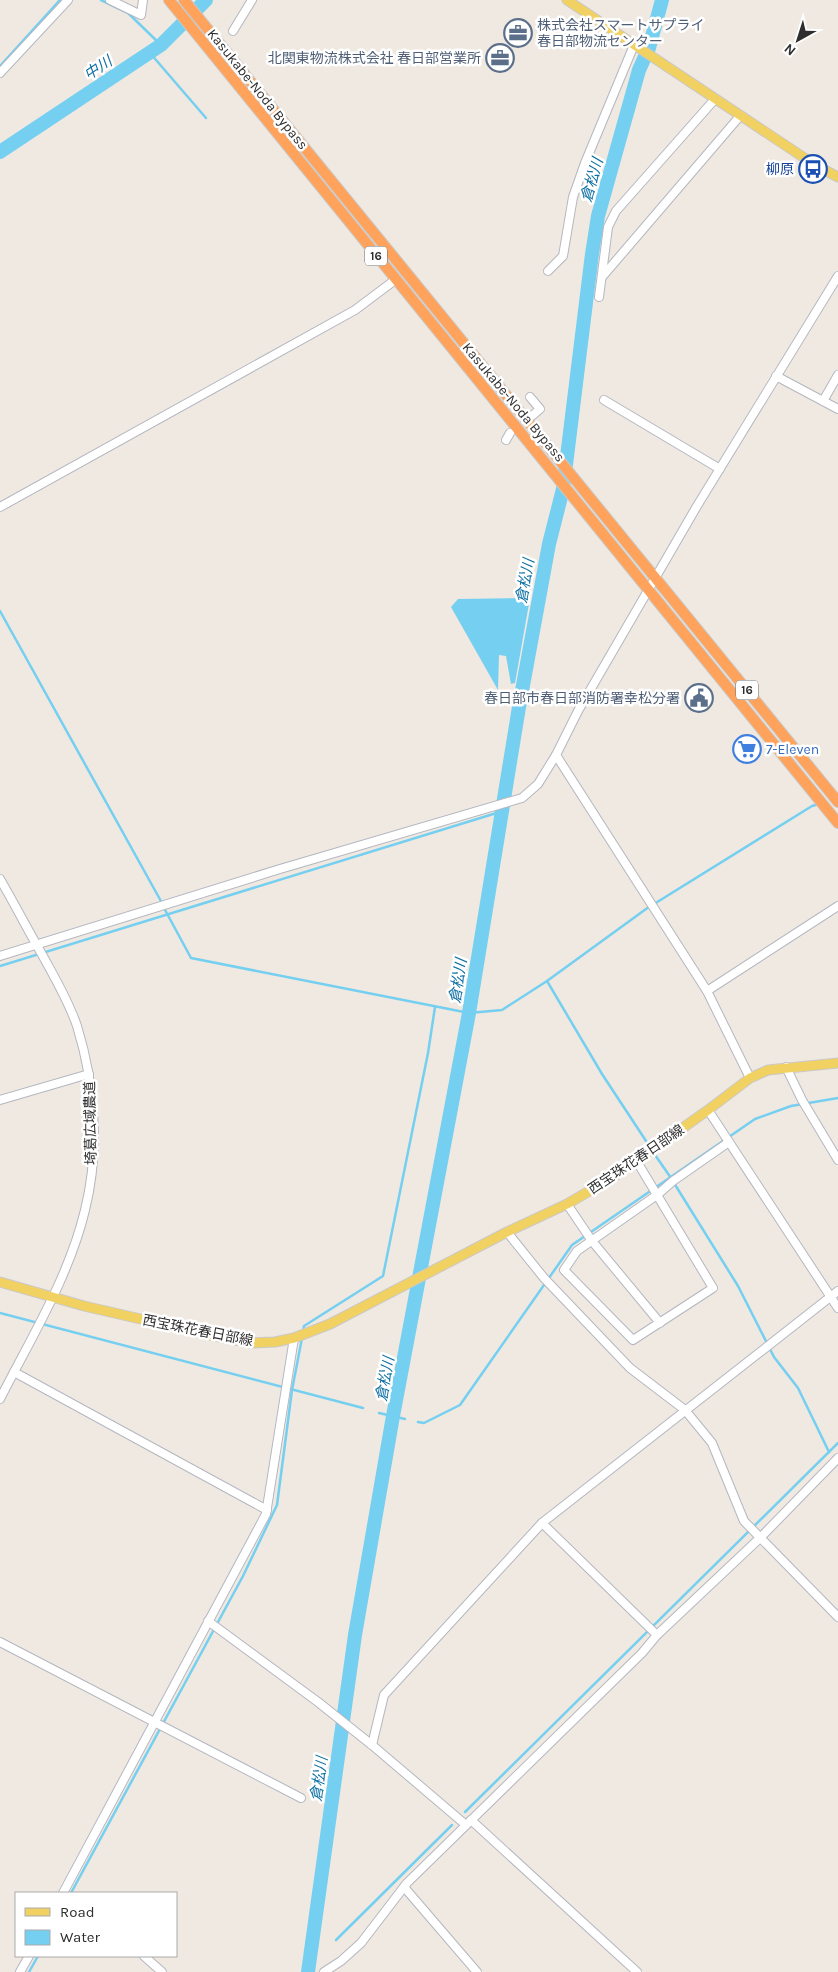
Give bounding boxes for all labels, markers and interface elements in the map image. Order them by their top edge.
north arrow [773,15,823,65]
place label: 株式会社スマートサプライ 春日部物流センター [537,17,705,50]
office icon: 株式会社スマートサプライ 春日部物流センター [503,18,533,48]
street label: Kasukabe-Noda Bypass [204,26,312,153]
text: N [781,40,799,59]
office icon: 北関東物流株式会社 春日部営業所 [485,43,515,73]
place label: 北関東物流株式会社 春日部営業所 [268,50,481,67]
water label: 中川 [81,51,117,84]
water label: 倉松川 [577,154,607,204]
bus stop icon: 柳原 [798,154,828,184]
place label: 柳原 [766,161,794,178]
road number: 16 [365,247,387,266]
street label: Kasukabe-Noda Bypass [459,339,568,465]
water label: 倉松川 [512,555,538,605]
road number: 16 [736,680,758,700]
public building icon: 春日部市春日部消防署幸松分署 [684,683,714,713]
place label: 春日部市春日部消防署幸松分署 [484,690,680,707]
supermarket icon: 7-Eleven [732,734,762,764]
place label: 7-Eleven [766,741,819,758]
water label: 倉松川 [446,955,471,1005]
street label: 埼葛広域農道 [81,1081,100,1165]
street label: 西宝珠花春日部線 [585,1121,687,1198]
street label: 西宝珠花春日部線 [141,1311,254,1350]
water label: 倉松川 [372,1353,398,1403]
water label: 倉松川 [307,1753,331,1803]
legend [15,1892,178,1957]
text: Road [60,1903,95,1921]
text: Water [60,1928,101,1946]

